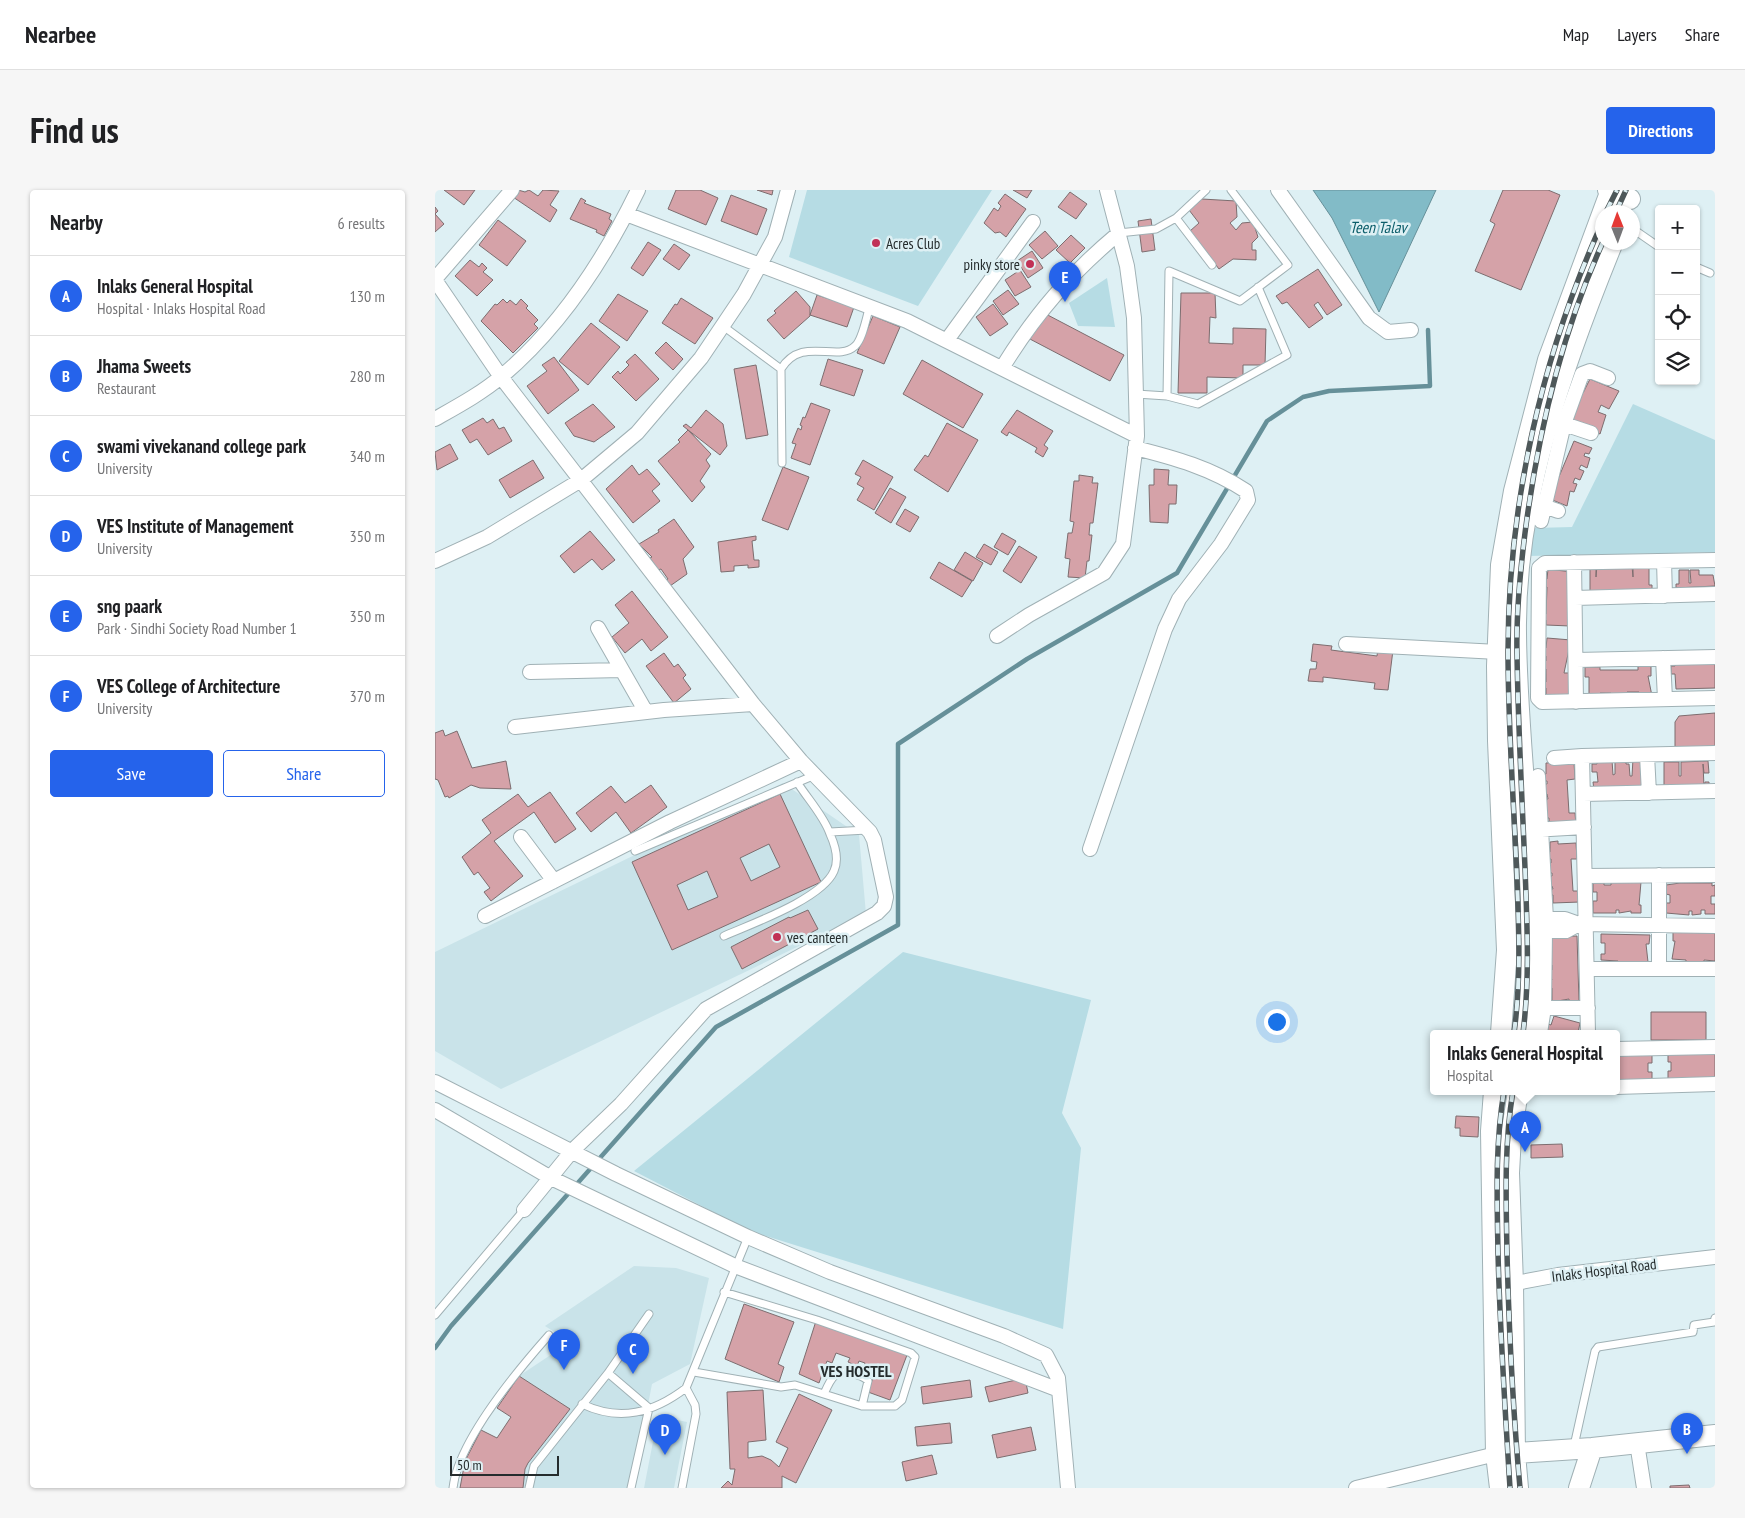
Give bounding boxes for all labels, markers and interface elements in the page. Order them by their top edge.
text: Nearbee [25,19,96,50]
text: Map [1563,23,1589,46]
text: Layers [1617,23,1657,46]
text: Share [1685,23,1720,46]
text: Find us [30,107,119,153]
button: Directions [1606,107,1715,154]
north arrow [1595,205,1640,250]
map controls [1655,205,1700,385]
button: + [1655,205,1700,250]
text: Nearby [50,209,103,236]
text: 6 results [338,213,385,233]
water label: Teen Talav [1349,217,1409,237]
place label: Acres Club [886,234,940,253]
marker: Acres Club [870,237,882,249]
button: − [1655,250,1700,295]
place label: pinky store [964,255,1020,274]
marker: pinky store [1024,258,1036,270]
pin: E [1049,261,1081,302]
text: Inlaks General Hospital [97,274,253,298]
text: A [62,286,70,306]
text: 130 m [350,286,385,306]
button: locate [1655,295,1700,340]
text: Hospital · Inlaks Hospital Road [97,298,265,318]
button: layers [1655,340,1700,385]
text: Jhama Sweets [97,354,191,378]
text: B [62,366,70,386]
text: 280 m [350,366,385,386]
text: Restaurant [97,378,156,398]
text: swami vivekanand college park [97,434,306,458]
text: C [62,446,70,466]
text: 340 m [350,446,385,466]
text: University [97,458,152,478]
text: VES Institute of Management [97,514,293,538]
text: D [62,526,70,546]
text: 350 m [350,526,385,546]
text: University [97,538,152,558]
text: sng paark [97,594,162,618]
text: E [63,606,69,626]
text: 350 m [350,606,385,626]
text: Park · Sindhi Society Road Number 1 [97,618,297,638]
text: VES College of Architecture [97,674,280,698]
text: F [63,686,69,706]
text: 370 m [350,686,385,706]
text: University [97,698,152,718]
button: Save [50,750,213,797]
button: Share [223,750,385,797]
place label: ves canteen [787,928,848,947]
marker: ves canteen [771,931,783,943]
your location [1264,1009,1290,1035]
popup [1430,1030,1620,1095]
text: Inlaks General Hospital [1447,1041,1603,1065]
text: Hospital [1447,1065,1493,1085]
pin: A [1509,1111,1541,1152]
street label: Inlaks Hospital Road [1551,1254,1657,1286]
pin: F [548,1329,580,1370]
pin: C [617,1333,649,1374]
district label: VES HOSTEL [820,1361,892,1381]
pin: B [1671,1413,1703,1454]
pin: D [649,1414,681,1455]
scale bar [450,1453,559,1476]
text: 50 m [457,1456,482,1474]

